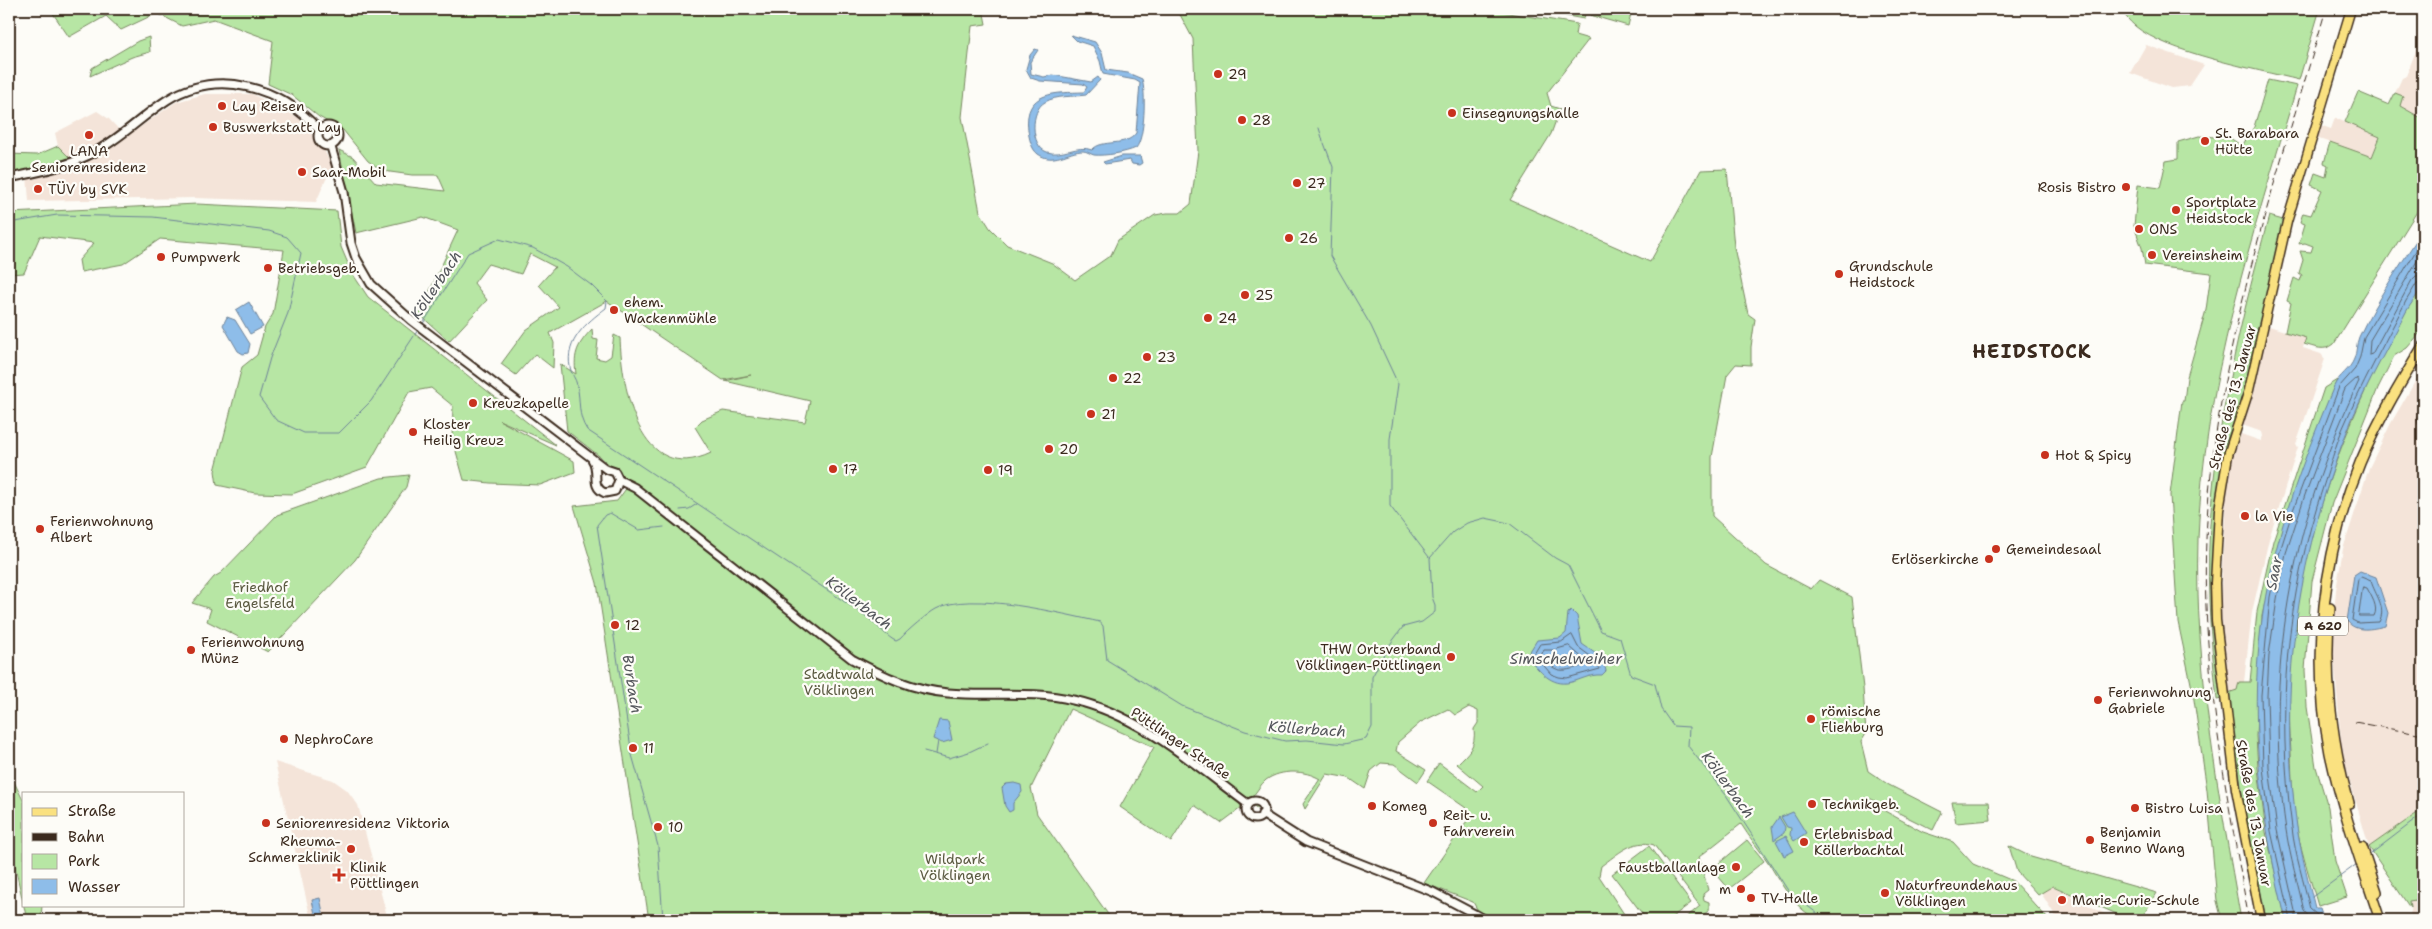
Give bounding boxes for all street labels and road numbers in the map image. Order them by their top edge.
street label: Straße des 13. Januar [2204,322,2260,471]
road number: A 620 [2298,616,2348,636]
street label: Püttlinger Straße [1128,703,1235,783]
street label: Straße des 13. Januar [2232,738,2276,888]

